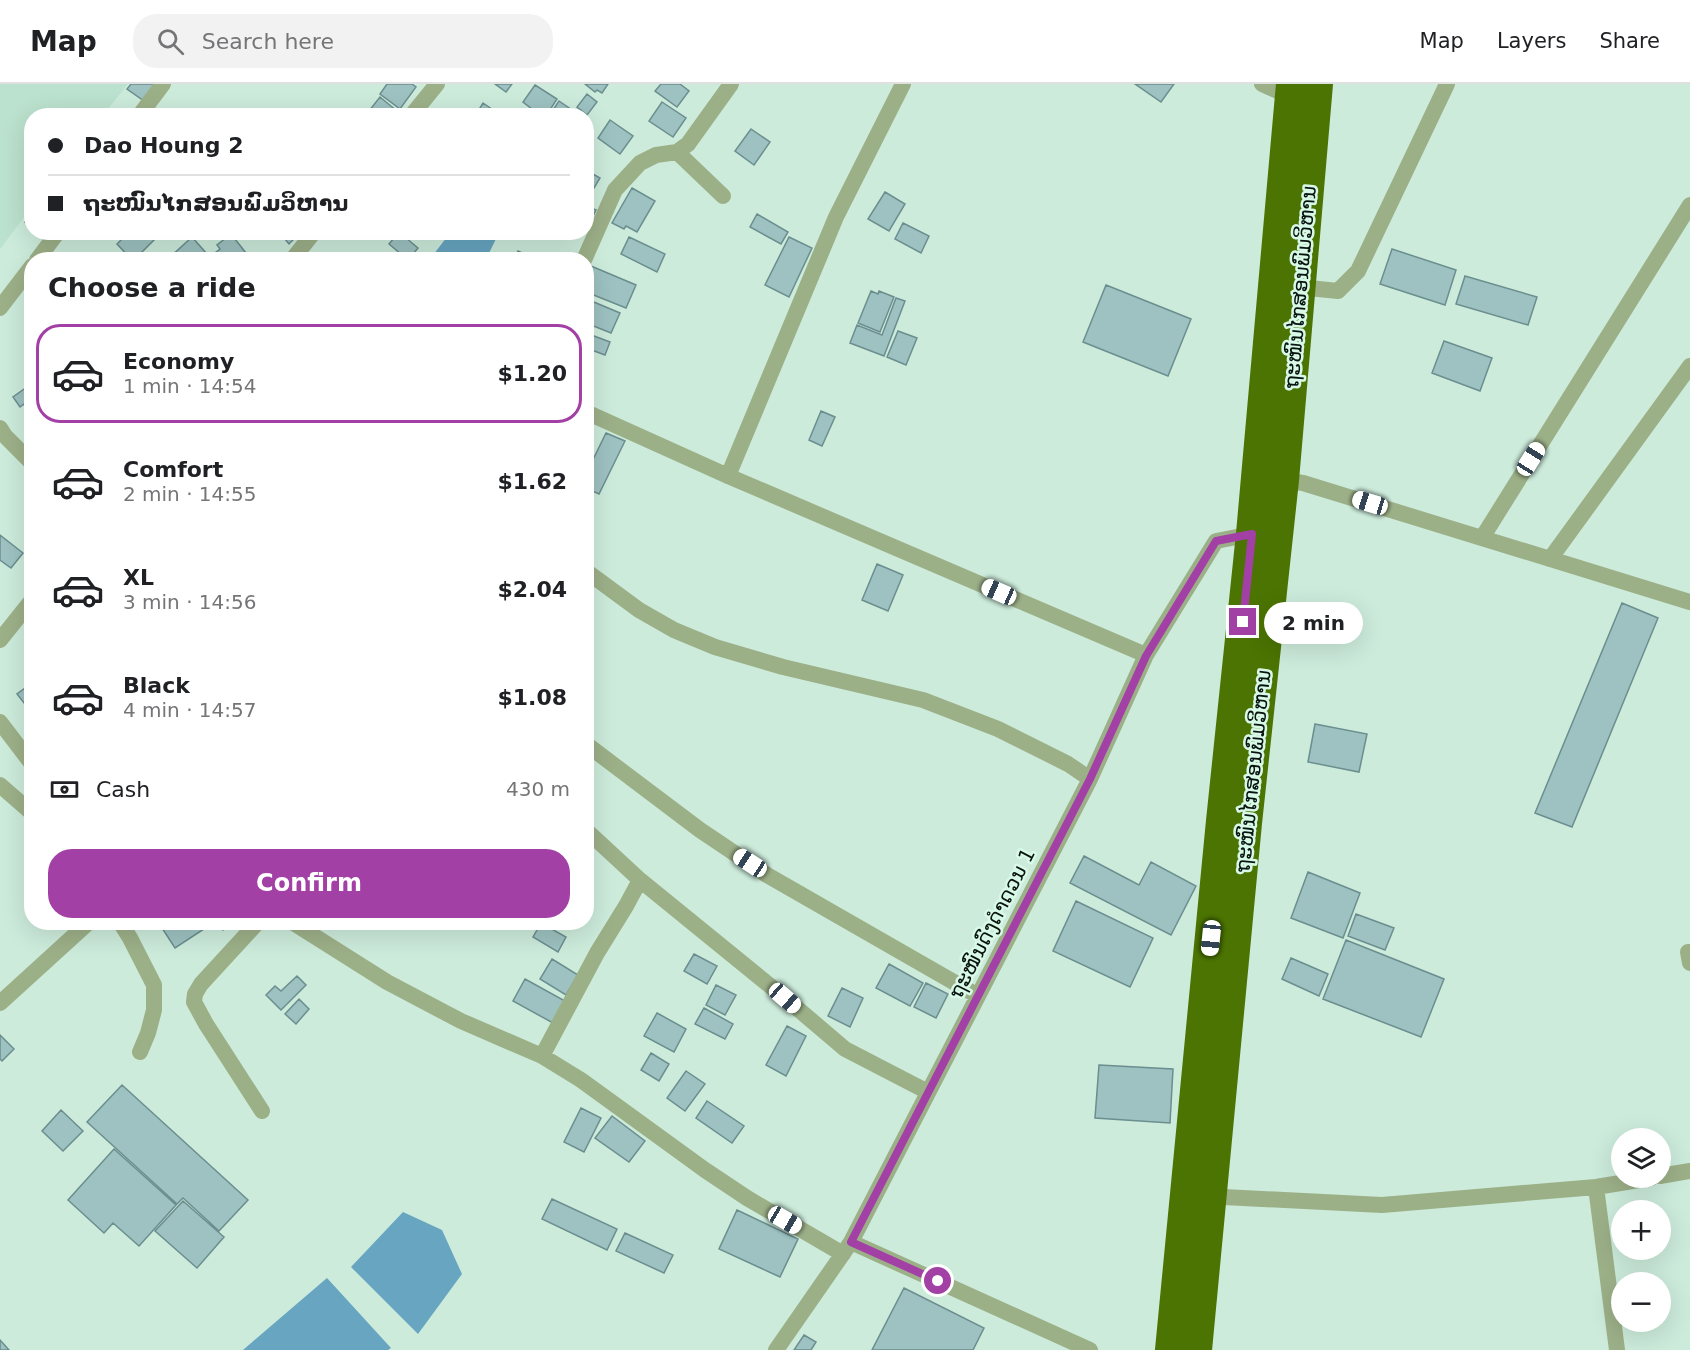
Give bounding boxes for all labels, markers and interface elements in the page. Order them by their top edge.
search box [133,14,553,68]
text: Map [30,25,97,58]
icon: search [154,25,187,58]
text: Search here [202,29,334,54]
text: Map [1420,29,1464,53]
text: Layers [1497,29,1566,53]
text: Share [1599,29,1660,53]
text: Dao Houng 2 [84,133,243,158]
street label: ຖະໜົນໄກສອນພົມວິຫານ [1279,185,1321,390]
text: ຖະໜົນໄກສອນພົມວິຫານ [84,191,348,216]
text: Choose a ride [48,272,256,303]
icon: car [51,347,105,401]
text: Economy [123,349,234,374]
text: $1.20 [497,361,567,386]
text: 1 min · 14:54 [123,374,257,398]
car [1514,439,1548,479]
icon: car [51,455,105,509]
text: Comfort [123,457,223,482]
text: $1.62 [497,469,567,494]
text: 2 min · 14:55 [123,482,257,506]
car [1350,489,1390,517]
icon: car [51,563,105,617]
text: XL [123,565,154,590]
car [979,576,1019,608]
text: $2.04 [497,577,567,602]
text: 3 min · 14:56 [123,590,257,614]
callout: 2 min [1264,601,1363,643]
route end [1229,608,1256,635]
text: 2 min [1282,611,1345,635]
street label: ຖະໜົນໄກສອນພົມວິຫານ [1230,669,1276,874]
icon: car [51,671,105,725]
text: Black [123,673,190,698]
text: $1.08 [497,685,567,710]
text: 4 min · 14:57 [123,698,257,722]
icon: cash [48,773,81,806]
text: Cash [96,777,150,802]
text: 430 m [506,777,570,801]
street label: ຖະໜົນດົງດຳດວນ 1 [943,844,1040,1003]
car [730,846,770,880]
button: Confirm [48,849,570,918]
car [1200,919,1222,957]
car [766,979,804,1017]
map controls [1611,1128,1671,1332]
button: layers [1611,1128,1671,1188]
button: + [1611,1200,1671,1260]
car [765,1203,805,1237]
route start [924,1267,951,1294]
button: − [1611,1272,1671,1332]

